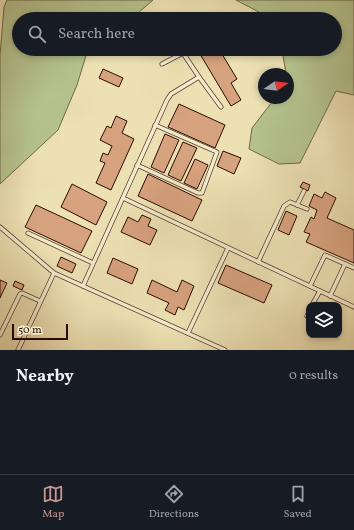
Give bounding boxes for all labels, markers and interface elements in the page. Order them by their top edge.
search box [12,12,342,56]
icon: search [26,23,48,45]
text: Search here [58,24,135,45]
north arrow [258,68,294,104]
map controls [306,302,342,338]
button: layers [306,302,342,338]
scale bar [12,322,68,341]
text: 50 m [18,323,42,338]
text: Nearby [16,365,74,388]
text: 0 results [289,367,338,385]
tab: Map [42,483,64,522]
tab: Directions [149,483,199,522]
tab: Saved [283,483,312,522]

